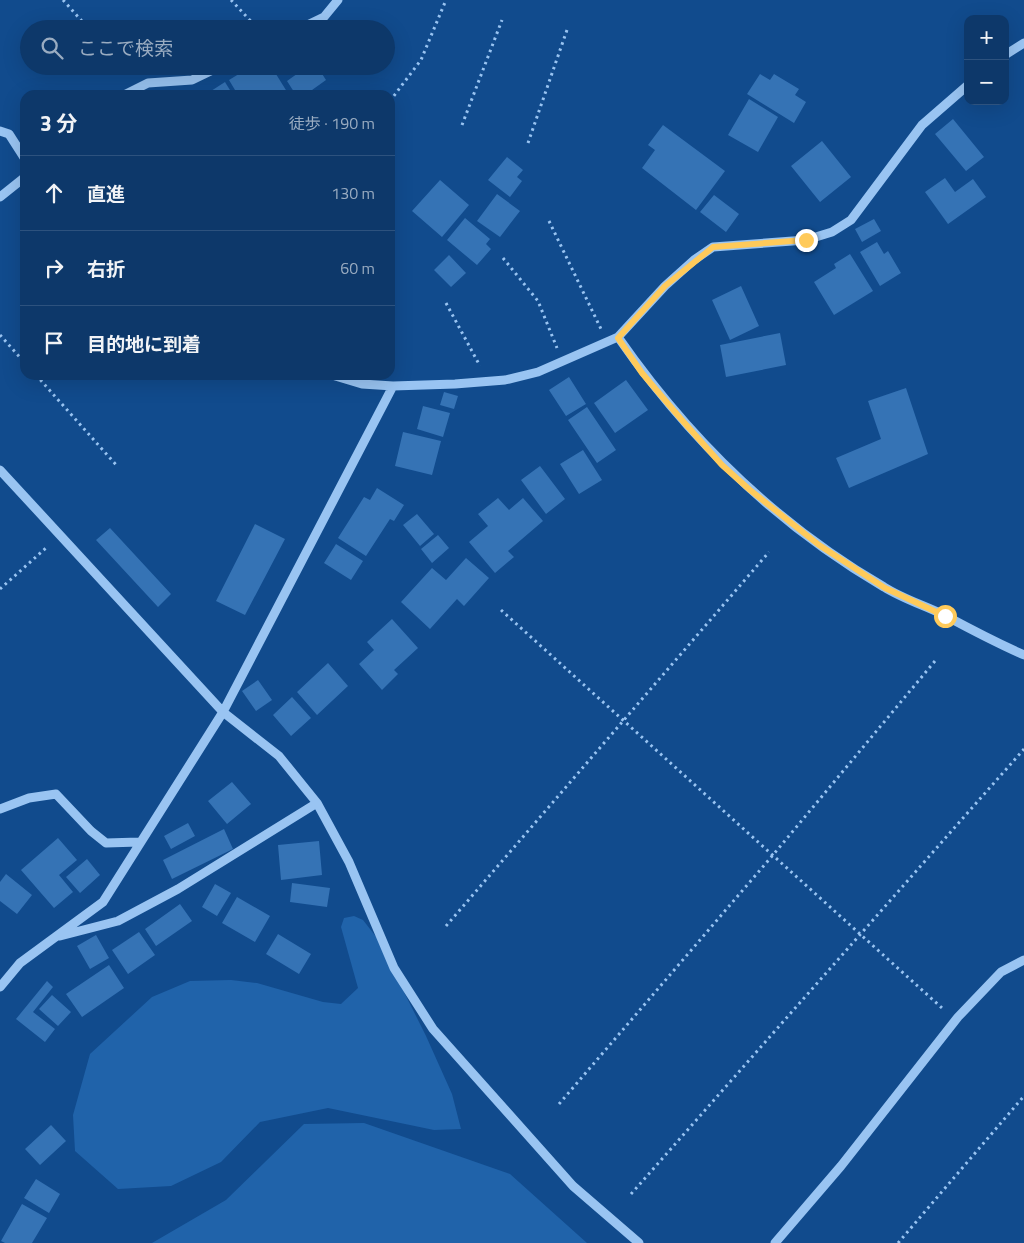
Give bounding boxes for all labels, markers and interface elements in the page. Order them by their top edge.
map controls [964,15,1009,105]
button: + [964,15,1009,60]
search box [20,20,395,75]
text: ここで検索 [78,33,173,62]
icon: search [38,34,66,62]
button: − [964,60,1009,105]
text: 3 分 [40,107,77,139]
text: 徒歩 · 190 m [289,111,375,135]
icon: ahead [40,179,68,207]
text: 直進 [87,179,125,208]
text: 130 m [331,181,375,205]
route end [795,229,818,252]
icon: right [40,254,68,282]
text: 右折 [87,254,125,283]
text: 60 m [340,256,375,280]
icon: arrive [40,329,68,357]
text: 目的地に到着 [87,329,201,358]
route start [934,605,957,628]

